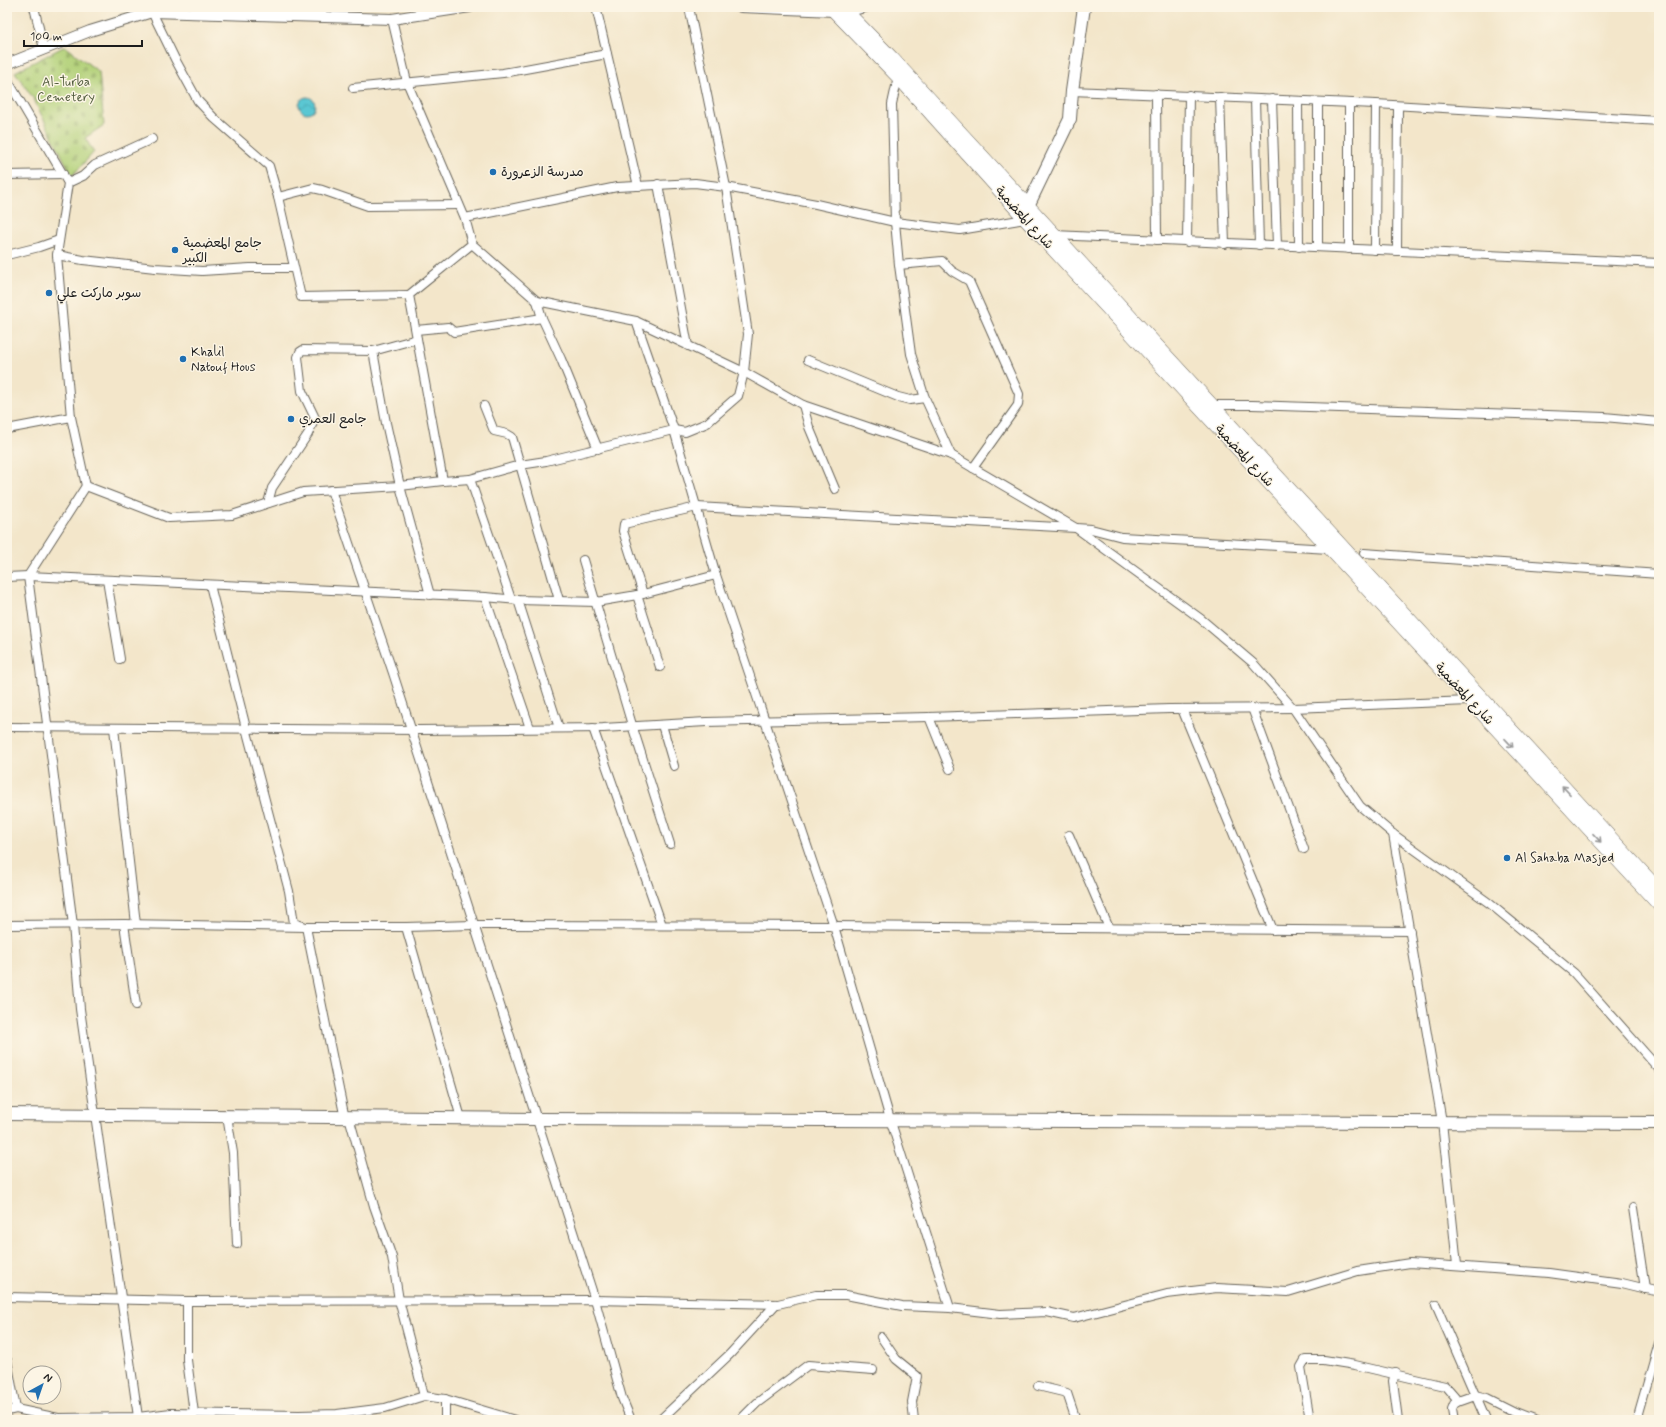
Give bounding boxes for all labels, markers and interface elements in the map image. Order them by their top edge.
scale bar [24,22,142,48]
text: 100 m [30,29,62,45]
park label: Al-Turba Cemetery [37,74,95,106]
place label: مدرسة الزعرورة [501,164,584,181]
marker: مدرسة الزعرورة [488,167,498,177]
street label: شارع المعضمية [991,183,1057,253]
place label: جامع المعضمية الكبير [182,235,262,267]
marker: جامع المعضمية الكبير [170,245,180,255]
place label: سوبر ماركت علي [57,285,141,304]
marker: سوبر ماركت علي [44,288,54,298]
place label: Khalil Natouf Hous [191,344,256,376]
marker: Khalil Natouf Hous [178,354,188,364]
place label: جامع العمري [299,411,367,429]
marker: جامع العمري [286,414,296,424]
street label: شارع المعضمية [1211,421,1277,491]
street label: شارع المعضمية [1431,659,1497,729]
one-way arrow [1504,738,1514,748]
one-way arrow [1562,785,1571,795]
one-way arrow [1593,833,1602,843]
place label: Al Sahaba Masjed [1515,850,1614,867]
marker: Al Sahaba Masjed [1502,853,1512,863]
north arrow [22,1365,62,1405]
text: N [40,1370,55,1386]

